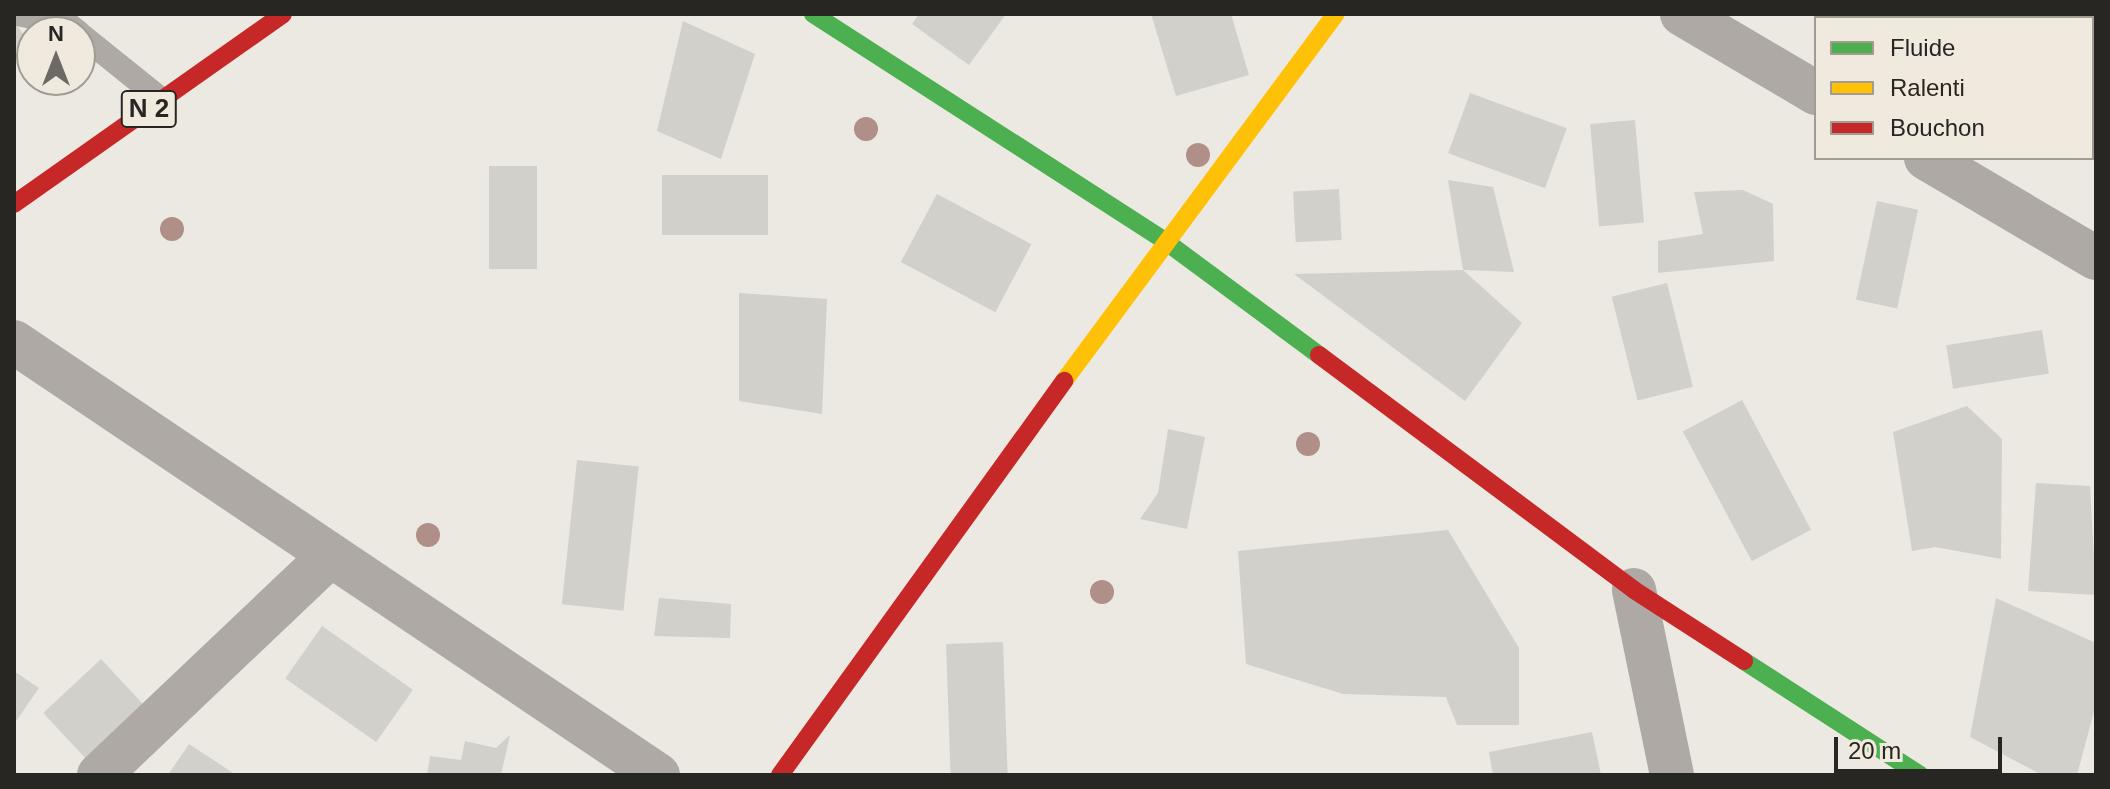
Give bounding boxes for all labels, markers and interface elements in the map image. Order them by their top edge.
north arrow [16,16,96,96]
legend [1814,16,2094,160]
text: N [48,21,64,46]
text: Fluide [1890,34,1955,61]
text: Ralenti [1890,74,1965,101]
road number: N 2 [119,87,179,131]
text: Bouchon [1890,114,1985,141]
scale bar [1838,721,2006,771]
text: 20 m [1848,737,1901,764]

